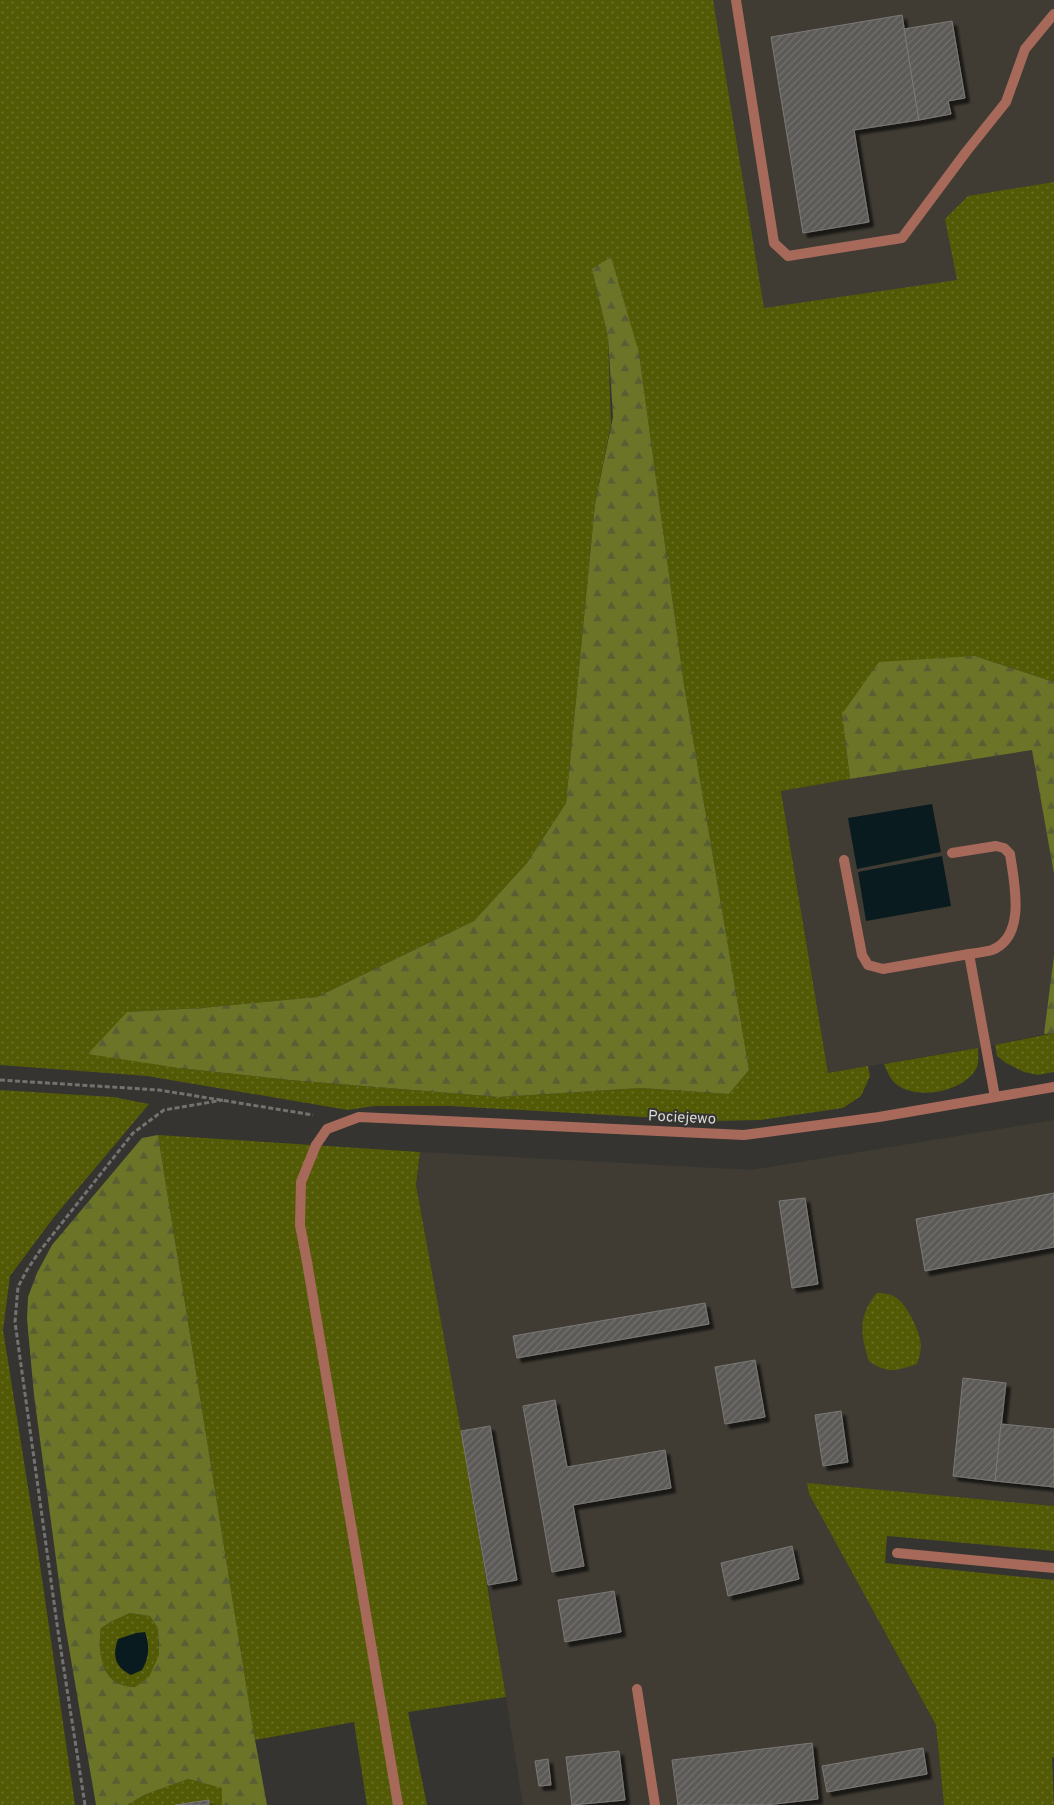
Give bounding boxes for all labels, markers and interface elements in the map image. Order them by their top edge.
street label: Pociejewo [647,1107,716,1130]

